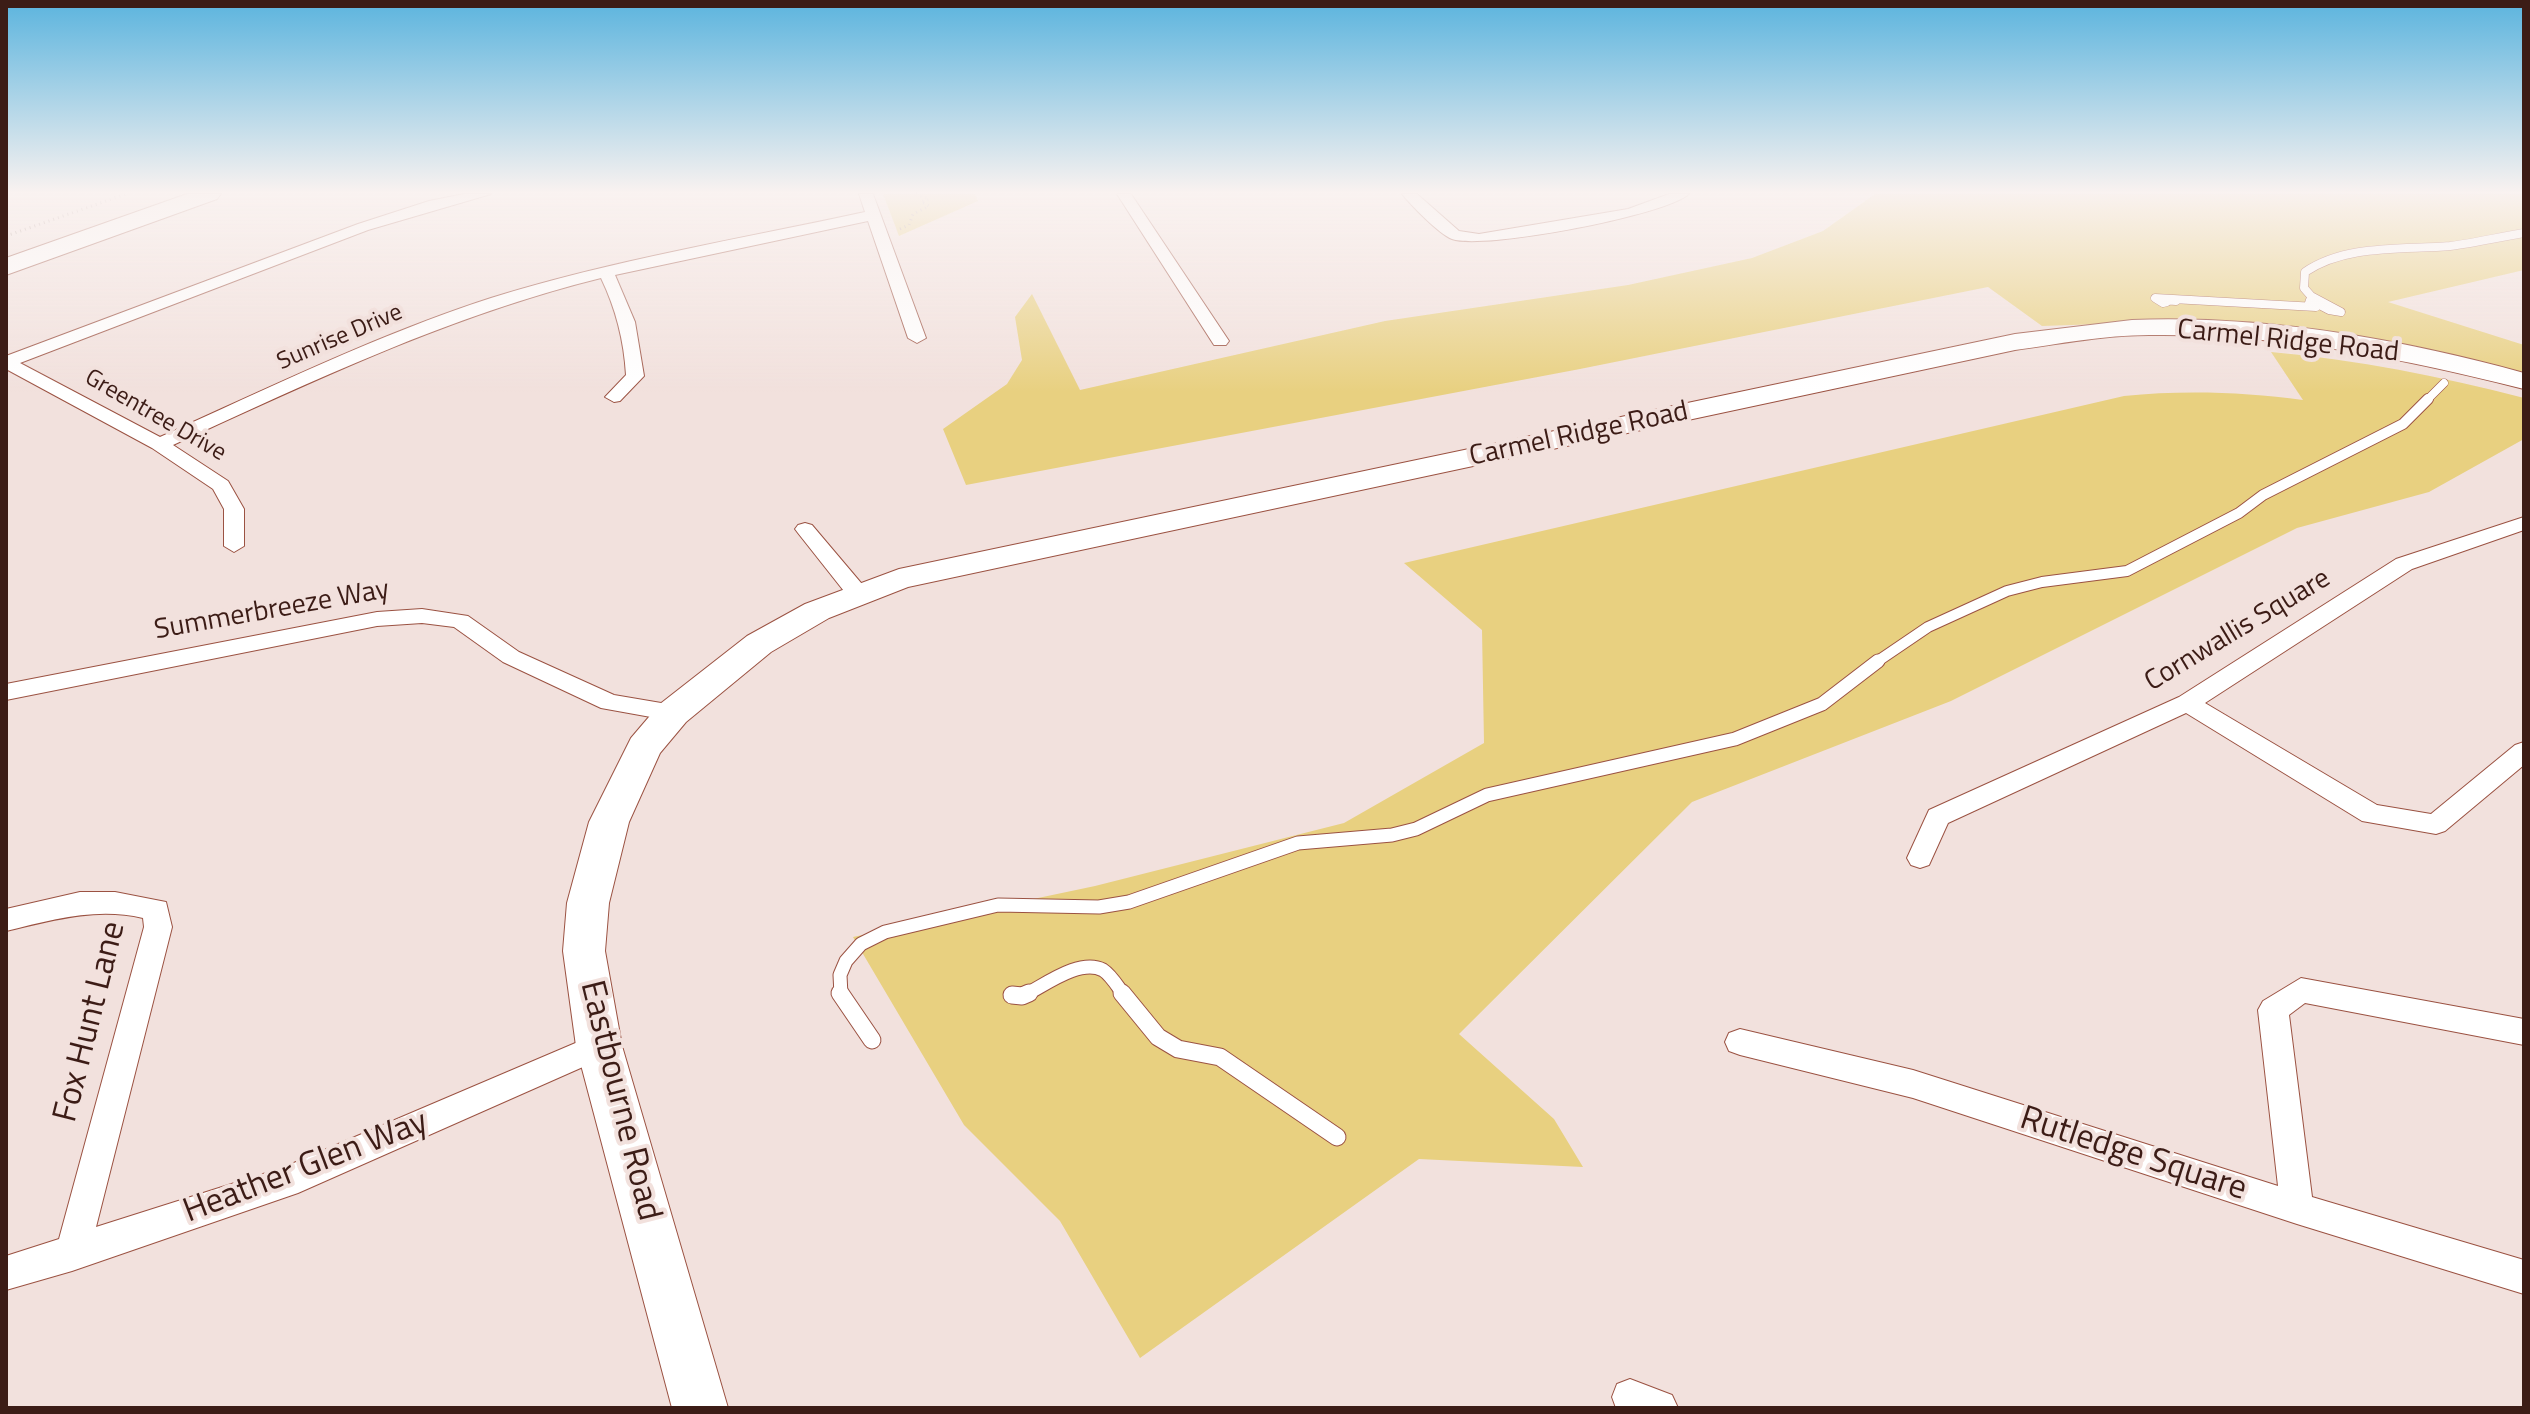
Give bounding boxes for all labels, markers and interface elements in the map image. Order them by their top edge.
street label: Sunrise Drive [273,299,407,377]
street label: Carmel Ridge Road [2176,314,2400,370]
street label: Greentree Drive [79,364,231,468]
street label: Carmel Ridge Road [1467,395,1691,475]
street label: Cornwallis Square [2139,562,2337,700]
street label: Summerbreeze Way [152,574,392,648]
street label: Fox Hunt Lane [46,918,136,1126]
street label: Eastbourne Road [569,977,669,1225]
street label: Rutledge Square [2014,1099,2252,1211]
street label: Heather Glen Way [178,1103,434,1233]

